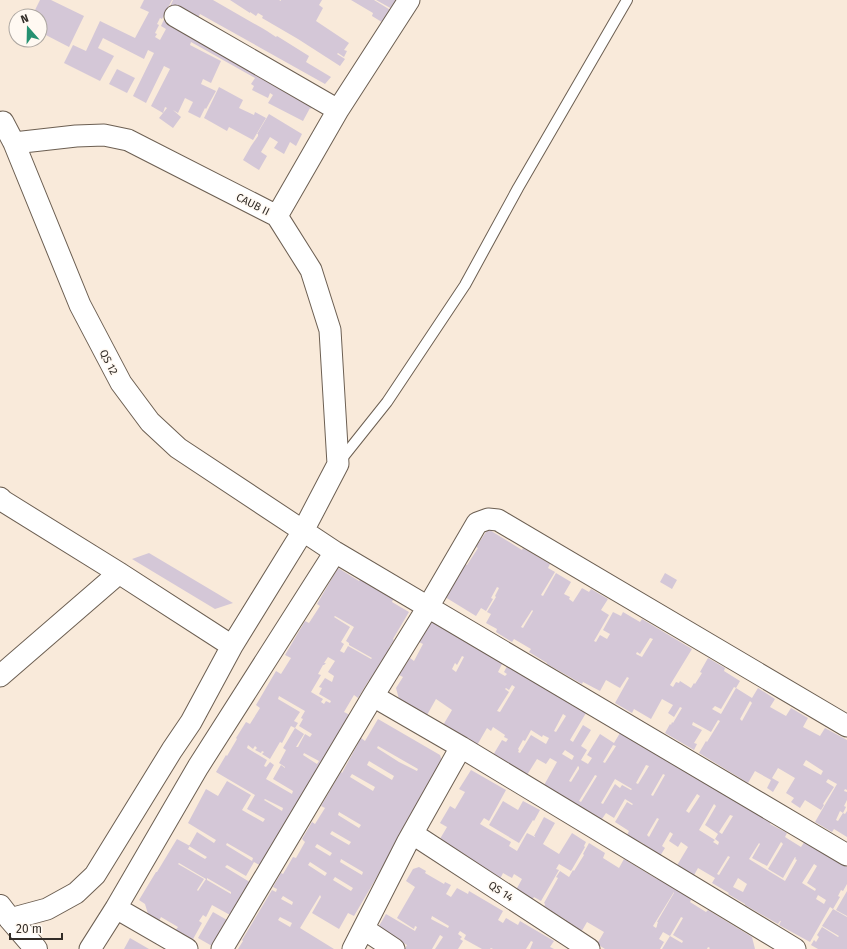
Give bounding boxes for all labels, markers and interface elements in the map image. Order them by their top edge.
north arrow [8,8,48,48]
text: N [19,12,30,26]
street label: CAUB II [234,191,272,218]
street label: QS 12 [97,347,120,377]
street label: QS 14 [486,879,516,904]
scale bar [10,915,62,941]
text: 20 m [16,922,42,936]

